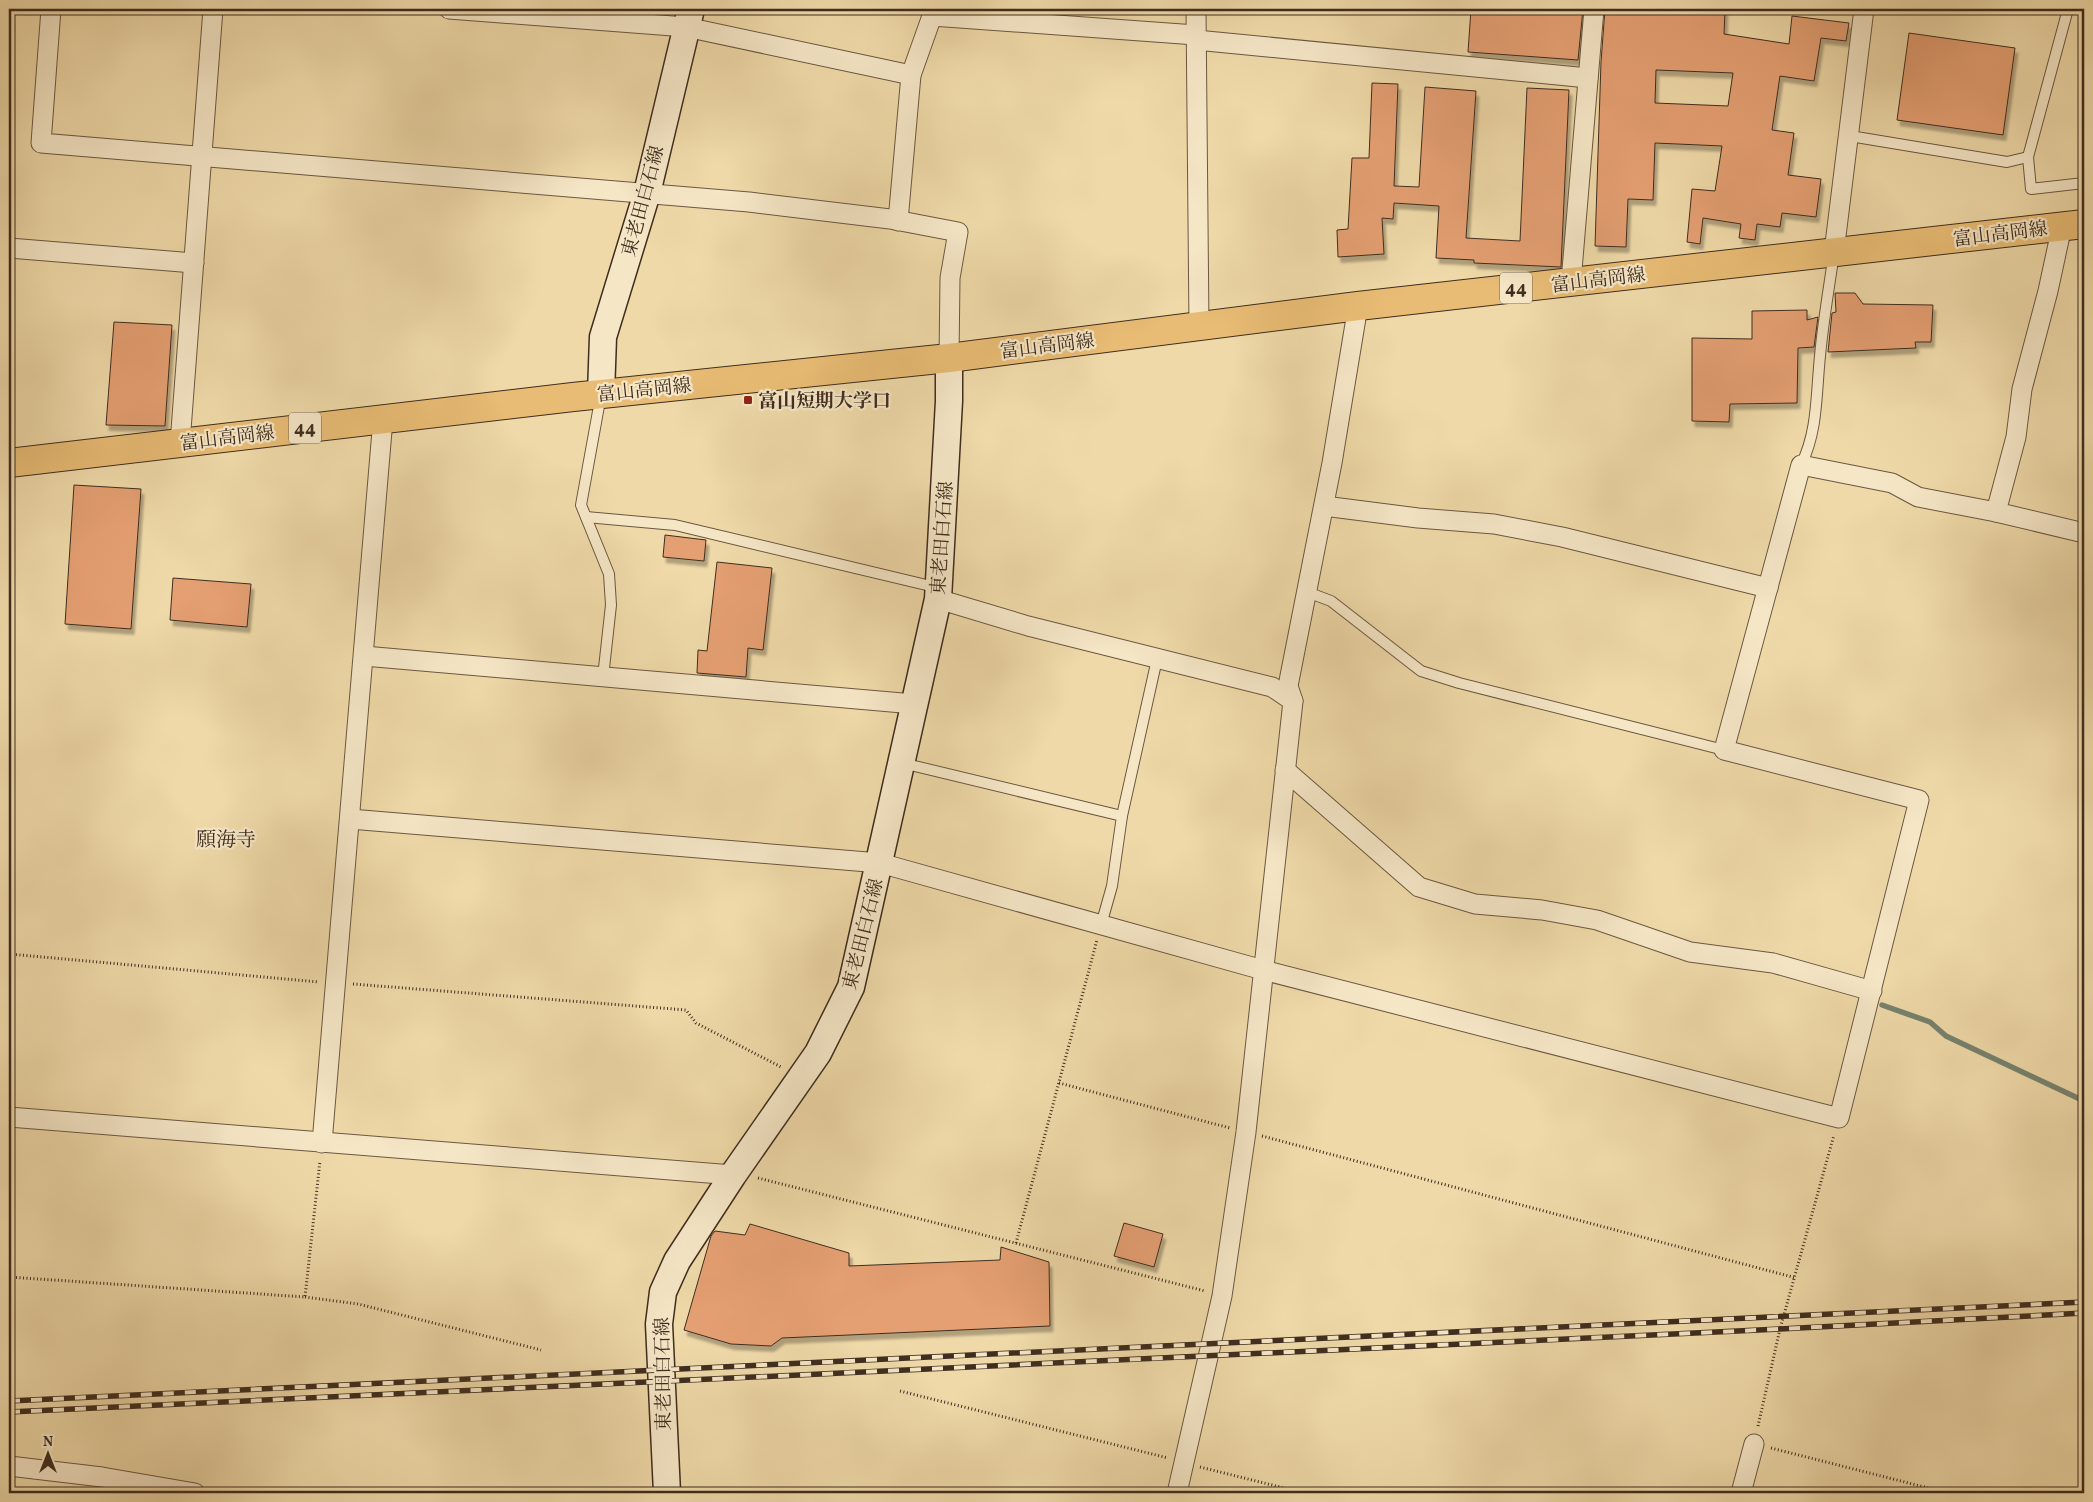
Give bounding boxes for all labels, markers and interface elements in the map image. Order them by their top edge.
street label: 東老田白石線 [617,143,671,260]
street label: 富山高岡線 [1952,216,2049,254]
street label: 富山高岡線 [1550,262,1647,300]
road number: 44 [1500,272,1532,304]
street label: 富山高岡線 [999,328,1096,366]
street label: 富山高岡線 [596,373,693,409]
place label: 富山短期大学口 [758,389,891,415]
marker: 富山短期大学口 [742,394,754,406]
road number: 44 [289,412,321,443]
street label: 富山高岡線 [179,420,276,458]
street label: 東老田白石線 [926,480,960,596]
district label: 願海寺 [196,827,256,855]
street label: 東老田白石線 [838,876,890,993]
street label: 東老田白石線 [650,1317,678,1431]
north arrow [22,1430,72,1480]
text: N [43,1433,53,1452]

